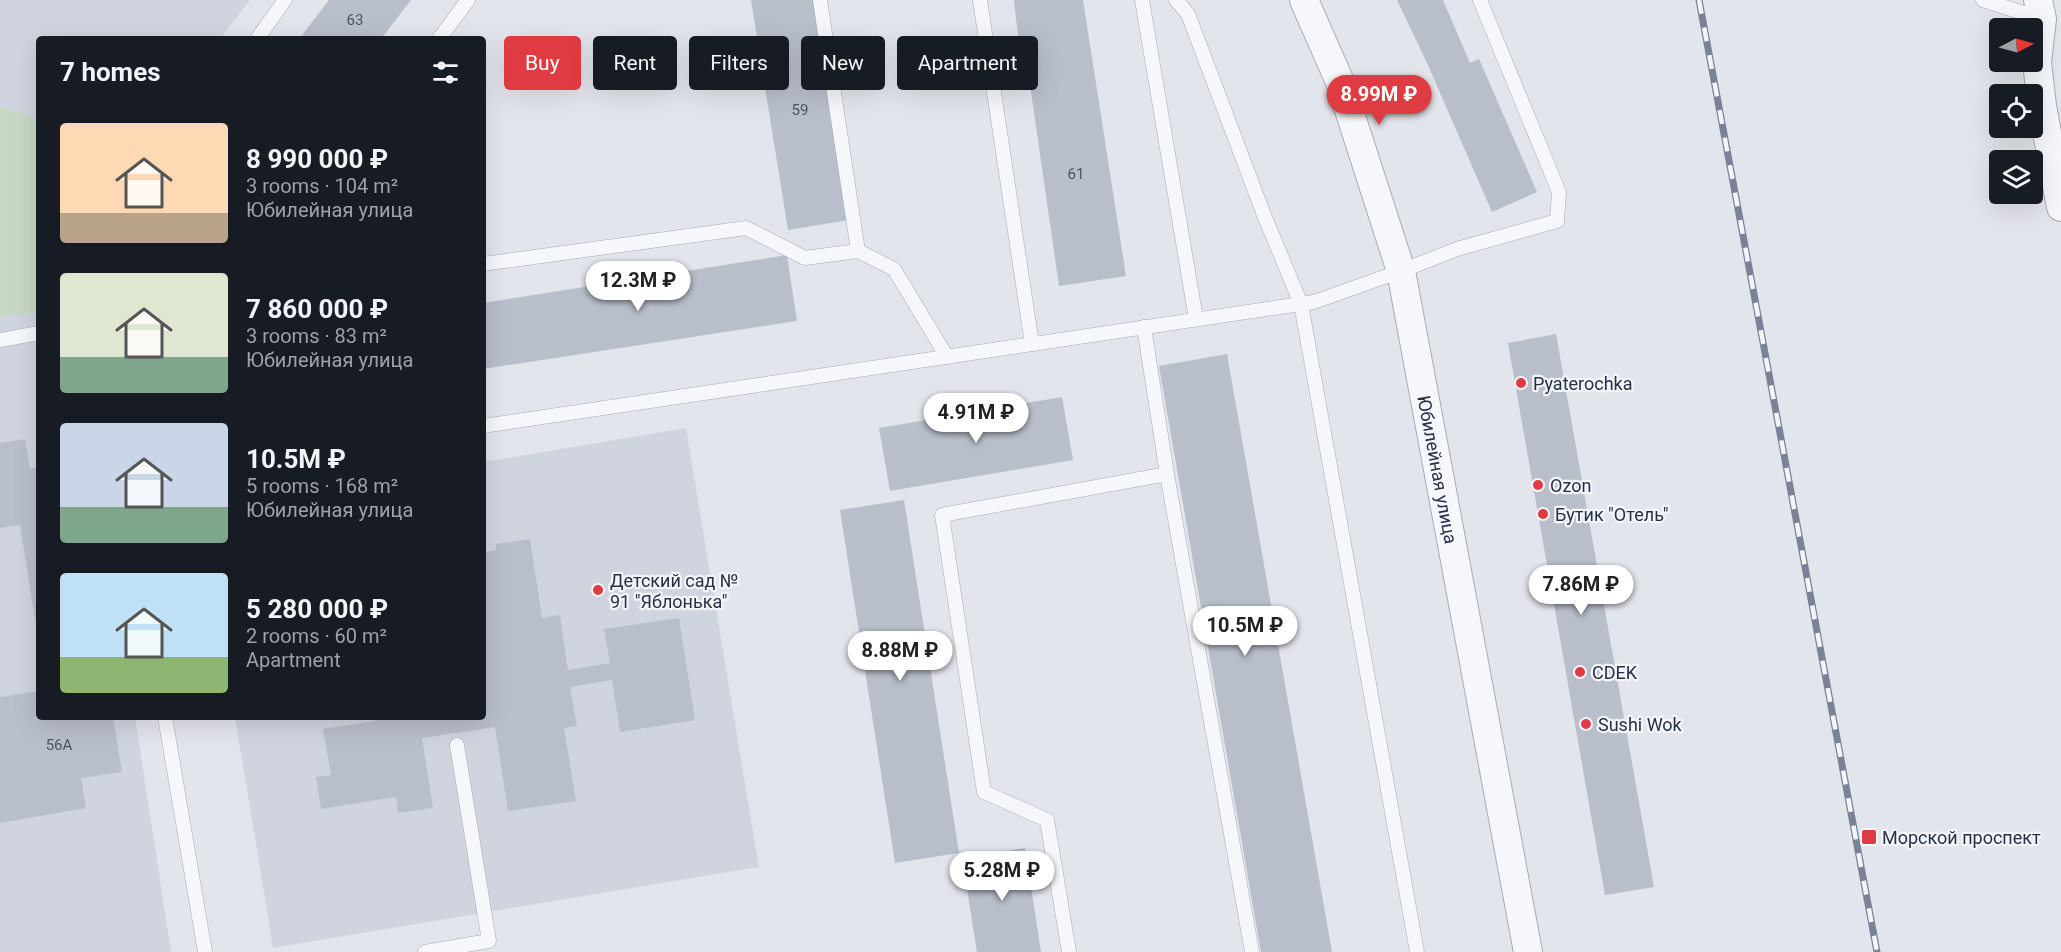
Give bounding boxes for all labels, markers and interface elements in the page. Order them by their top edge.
house number: 63 [347,11,363,29]
north arrow [1989,18,2043,72]
map controls [1989,18,2043,204]
chip: Buy [504,36,581,90]
chip: Rent [593,36,677,90]
chip: Filters [689,36,789,90]
chip: New [801,36,885,90]
chip: Apartment [897,36,1038,90]
icon: filters [429,56,462,89]
text: 7 homes [60,57,161,87]
pin: 8.99M ₽ [1324,75,1434,126]
text: 8.99M ₽ [1341,82,1417,106]
button: locate [1989,84,2043,138]
house number: 59 [792,101,808,119]
text: 8 990 000 ₽ [246,144,388,174]
icon: home [108,147,180,219]
button: layers [1989,150,2043,204]
house number: 61 [1068,165,1084,183]
text: 3 rooms · 104 m² [246,174,398,198]
text: Юбилейная улица [246,198,413,222]
pin: 12.3M ₽ [583,261,693,312]
text: 12.3M ₽ [600,268,676,292]
text: 7 860 000 ₽ [246,294,388,324]
icon: home [108,297,180,369]
text: 3 rooms · 83 m² [246,324,387,348]
text: Юбилейная улица [246,348,413,372]
place label: Pyaterochka [1533,373,1633,394]
marker: Pyaterochka [1514,376,1528,390]
pin: 4.91M ₽ [921,393,1031,444]
street label: Юбилейная улица [1414,393,1462,545]
text: 4.91M ₽ [938,400,1014,424]
text: 10.5M ₽ [246,444,346,474]
icon: home [108,447,180,519]
text: 5 rooms · 168 m² [246,474,398,498]
place label: Ozon [1550,475,1591,496]
marker: Ozon [1531,478,1545,492]
text: Юбилейная улица [246,498,413,522]
place label: Бутик "Отель" [1555,504,1669,525]
marker: Бутик "Отель" [1536,507,1550,521]
pin: 7.86M ₽ [1526,565,1636,616]
place label: Детский сад № 91 "Яблонька" [610,570,738,612]
text: 7.86M ₽ [1543,572,1619,596]
marker: Детский сад № 91 "Яблонька" [591,583,605,597]
text: 5 280 000 ₽ [246,594,388,624]
icon: home [108,597,180,669]
pin: 10.5M ₽ [1190,606,1300,657]
text: 10.5M ₽ [1207,613,1283,637]
text: 2 rooms · 60 m² [246,624,387,648]
pin: 8.88M ₽ [845,631,955,682]
text: 8.88M ₽ [862,638,938,662]
text: Apartment [246,648,341,672]
place label: CDEK [1592,662,1638,683]
marker: CDEK [1573,665,1587,679]
place label: Sushi Wok [1598,714,1683,735]
marker: Sushi Wok [1579,717,1593,731]
house number: 56А [46,736,73,754]
place label: Морской проспект [1882,827,2041,848]
marker: Морской проспект [1860,828,1878,846]
pin: 5.28M ₽ [947,851,1057,902]
text: 5.28M ₽ [964,858,1040,882]

